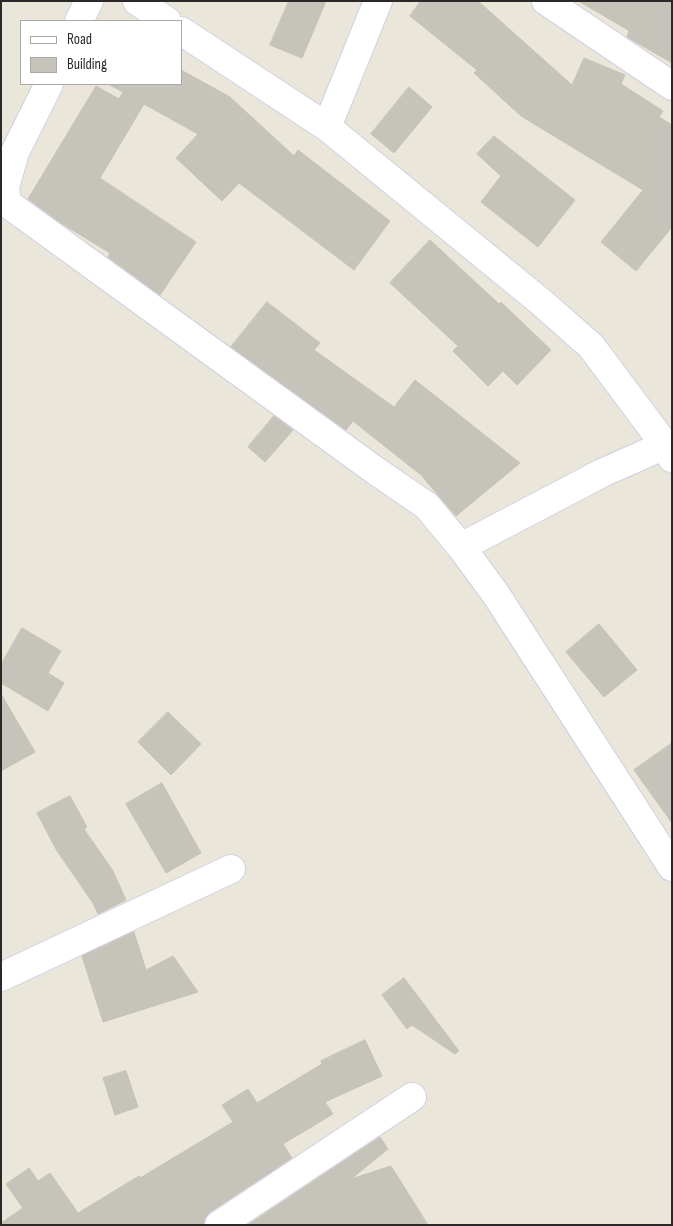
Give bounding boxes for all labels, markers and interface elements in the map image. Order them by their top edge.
legend [20,20,182,85]
text: Road [67,30,92,49]
text: Building [67,55,107,74]

